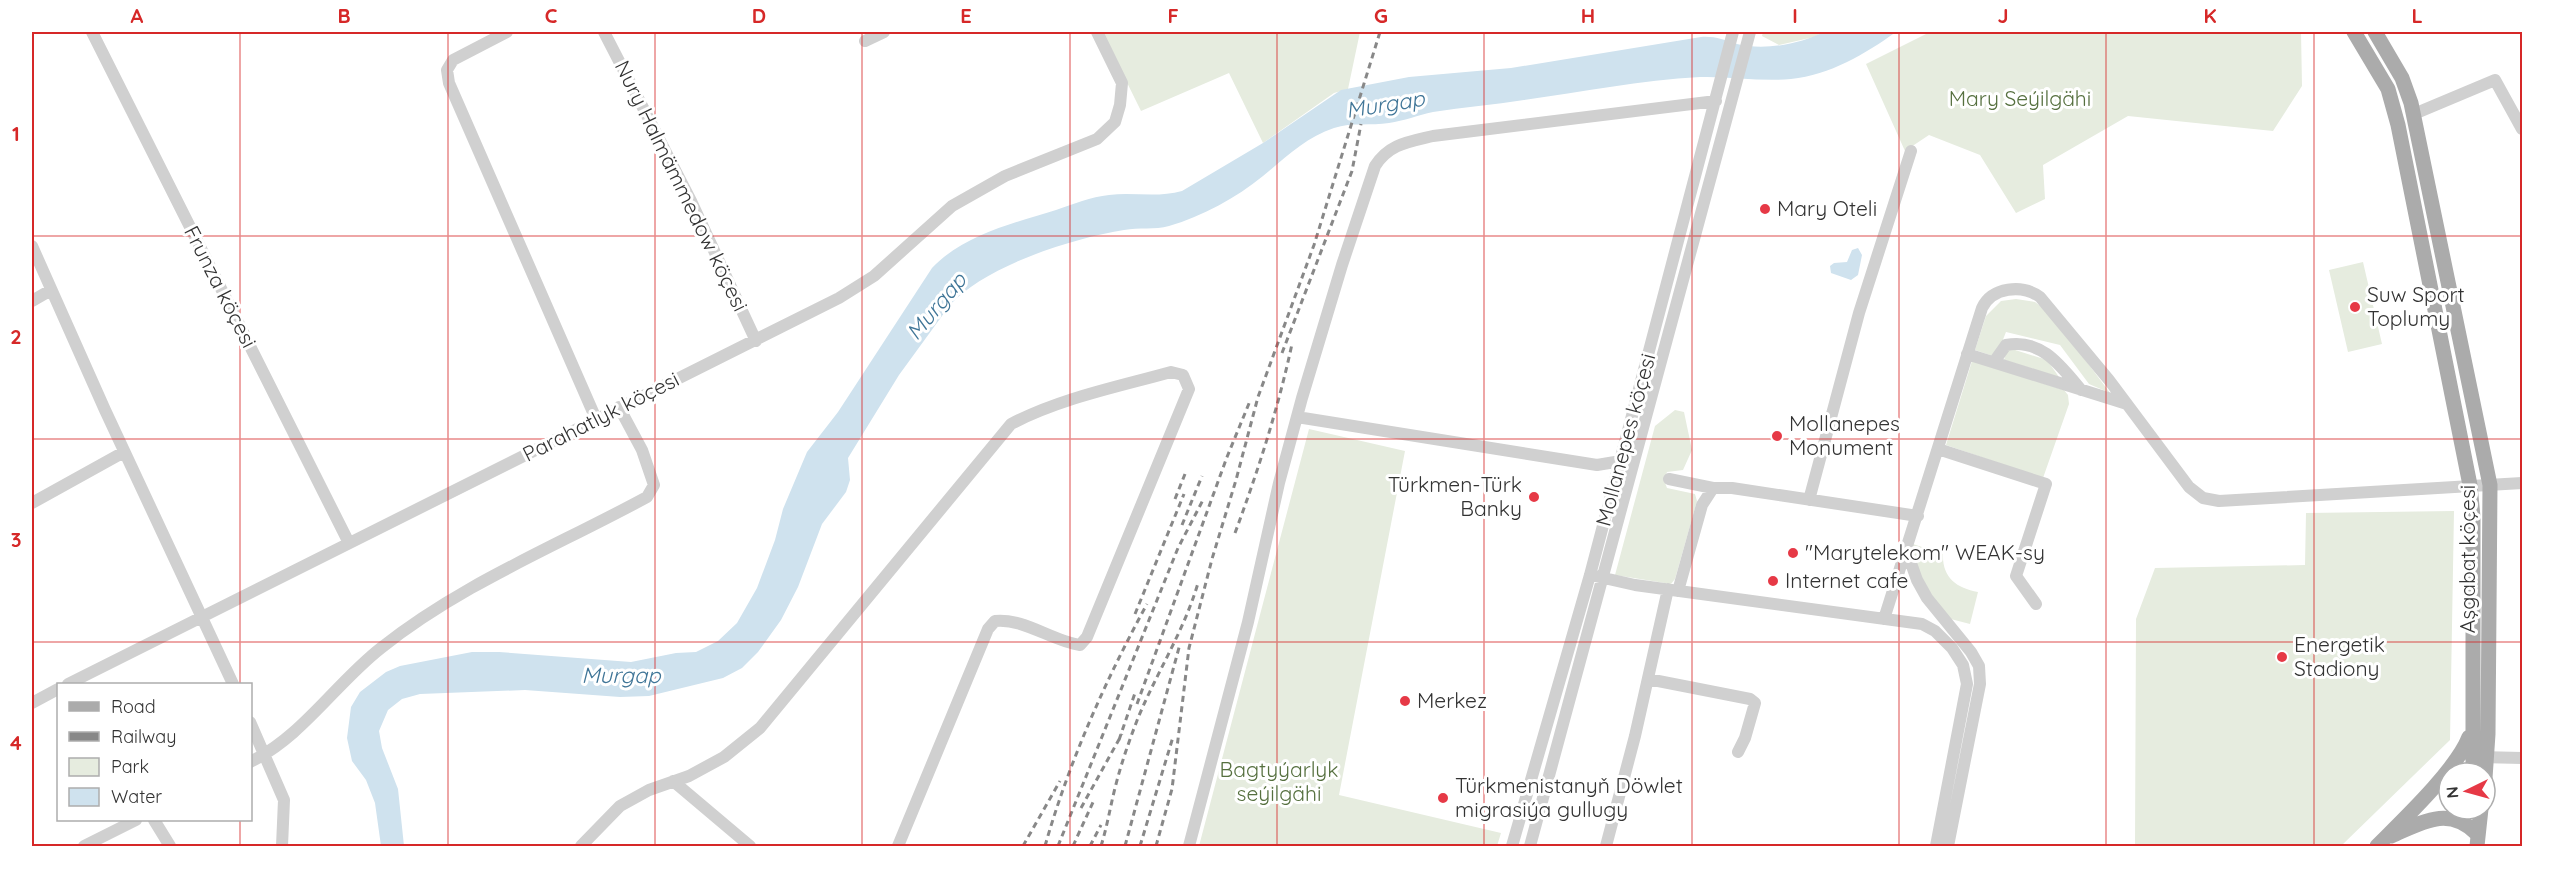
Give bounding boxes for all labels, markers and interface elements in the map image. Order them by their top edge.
text: A [131,3,144,28]
text: B [337,3,351,28]
text: C [545,3,558,28]
text: D [752,3,766,28]
text: E [960,3,972,28]
text: F [1167,3,1179,28]
text: G [1374,3,1388,28]
text: H [1581,3,1595,28]
text: I [1792,3,1798,28]
text: J [1997,3,2009,28]
text: K [2203,3,2217,28]
text: L [2411,3,2423,28]
street label: Nury Halmämmedow köçesi [610,56,754,315]
water label: Murgap [1344,84,1428,124]
park label: Mary Seýilgähi [1949,85,2091,111]
text: 1 [12,121,20,146]
place label: Mary Oteli [1777,195,1877,221]
marker: Mary Oteli [1758,202,1772,216]
street label: Frunza köçesi [179,221,263,352]
water label: Murgap [900,265,973,345]
place label: Suw Sport Toplumy [2367,281,2465,331]
marker: Suw Sport Toplumy [2348,300,2362,314]
text: 2 [10,324,22,349]
street label: Mollanepes köçesi [1589,351,1661,529]
street label: Parahatlyk köçesi [518,366,683,467]
place label: Mollanepes Monument [1789,410,1900,460]
marker: Mollanepes Monument [1770,429,1784,443]
place label: Türkmen-Türk Banky [1388,471,1522,521]
street label: Aşgabat köçesi [2454,485,2480,633]
marker: Türkmen-Türk Banky [1527,490,1541,504]
text: 3 [11,527,21,552]
place label: "Marytelekom" WEAK-sy [1805,539,2045,565]
marker: "Marytelekom" WEAK-sy [1786,546,1800,560]
place label: Internet cafe [1785,567,1908,593]
marker: Internet cafe [1766,574,1780,588]
place label: Energetik Stadiony [2294,631,2385,681]
marker: Energetik Stadiony [2275,650,2289,664]
water label: Murgap [581,661,662,689]
legend [57,683,252,821]
place label: Merkez [1417,687,1487,713]
marker: Merkez [1398,694,1412,708]
text: Road [111,695,156,718]
text: Railway [111,725,177,748]
text: 4 [10,730,22,755]
text: Park [111,755,149,778]
park label: Bagtyýarlyk seýilgähi [1220,756,1338,806]
north arrow [2437,761,2497,821]
place label: Türkmenistanyň Döwlet migrasiýa gullugy [1455,772,1683,822]
text: Water [111,785,162,808]
text: N [2442,786,2463,799]
marker: Türkmenistanyň Döwlet migrasiýa gullugy [1436,791,1450,805]

